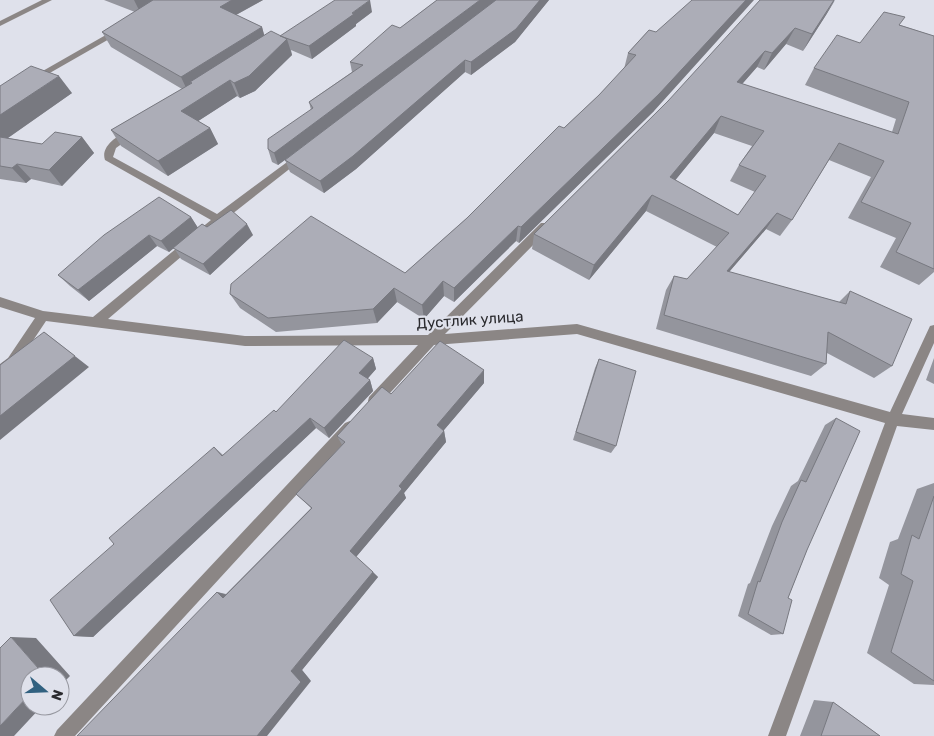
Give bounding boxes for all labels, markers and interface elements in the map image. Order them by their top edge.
street label: Дустлик улица [416,307,524,333]
north arrow [20,666,70,716]
text: N [47,688,66,703]

